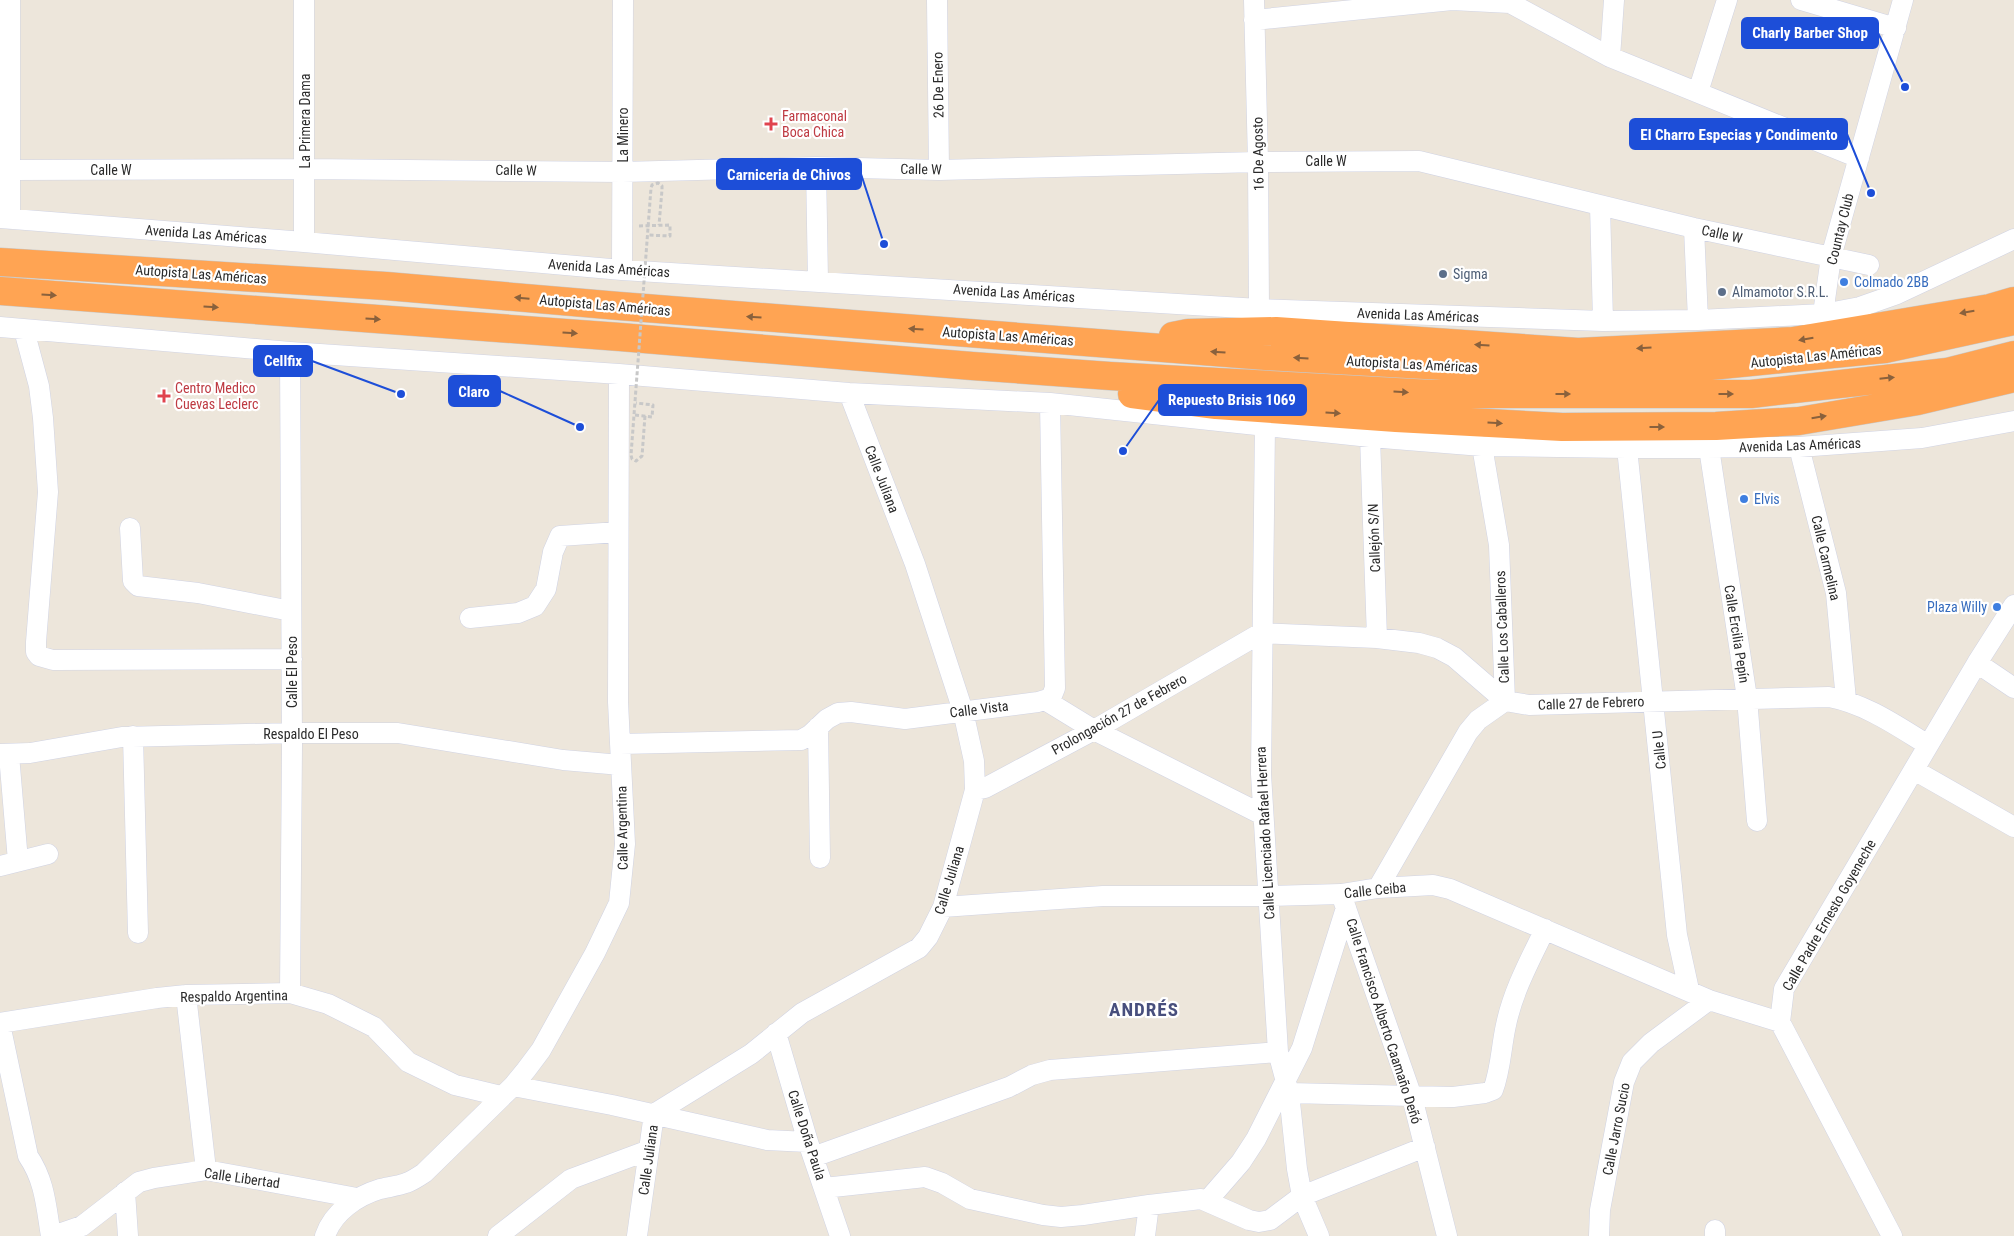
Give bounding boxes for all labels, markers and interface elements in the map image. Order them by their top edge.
callout: Charly Barber Shop [1742,18,1878,48]
text: Charly Barber Shop [1752,24,1868,42]
street label: 26 De Enero [929,52,947,118]
street label: La Primera Dama [297,74,313,168]
street label: La Minero [615,108,631,162]
place label: Farmaconal Boca Chica [782,108,847,140]
marker: Farmaconal Boca Chica [764,117,778,131]
street label: 16 De Agosto [1249,117,1267,191]
callout: El Charro Especias y Condimento [1630,119,1847,149]
text: El Charro Especias y Condimento [1640,126,1838,144]
street label: Calle W [1305,153,1347,169]
callout: Carniceria de Chivos [717,159,861,189]
street label: Calle W [900,161,942,177]
street label: Calle W [90,162,132,178]
street label: Calle W [495,162,537,178]
text: Carniceria de Chivos [727,166,851,184]
street label: Countay Club [1823,191,1857,266]
street label: Avenida Las Américas [144,222,268,246]
street label: Calle W [1700,222,1744,246]
street label: Avenida Las Américas [547,256,671,280]
street label: Autopista Las Américas [135,261,267,287]
place label: Sigma [1453,266,1488,282]
marker: Sigma [1437,268,1449,280]
place label: Colmado 2BB [1854,274,1929,290]
marker: Colmado 2BB [1838,276,1850,288]
street label: Avenida Las Américas [952,281,1076,305]
place label: Almamotor S.R.L. [1732,284,1829,300]
marker: Almamotor S.R.L. [1716,286,1728,298]
one-way arrow [41,291,57,299]
street label: Autopista Las Américas [539,291,671,319]
one-way arrow [514,294,530,302]
one-way arrow [203,303,219,311]
street label: Avenida Las Américas [1357,305,1479,325]
one-way arrow [1958,308,1974,316]
one-way arrow [746,312,762,320]
one-way arrow [365,315,381,323]
street label: Autopista Las Américas [942,323,1074,349]
one-way arrow [908,325,924,333]
one-way arrow [562,330,578,338]
one-way arrow [1798,335,1814,343]
one-way arrow [1474,341,1490,349]
street label: Autopista Las Américas [1750,341,1882,371]
one-way arrow [1636,345,1652,353]
callout: Cellfix [254,346,312,376]
one-way arrow [1209,348,1225,356]
text: Cellfix [264,352,302,370]
street label: Autopista Las Américas [1346,353,1478,375]
one-way arrow [1293,354,1309,362]
one-way arrow [1879,374,1895,382]
callout: Claro [449,376,500,406]
place label: Centro Medico Cuevas Leclerc [175,380,258,412]
text: Claro [458,383,490,401]
callout: Repuesto Brisis 1069 [1159,385,1306,415]
marker: Centro Medico Cuevas Leclerc [157,389,171,403]
one-way arrow [1393,389,1409,397]
one-way arrow [1555,390,1571,398]
one-way arrow [1718,390,1734,398]
text: Repuesto Brisis 1069 [1168,391,1296,409]
one-way arrow [1325,410,1341,418]
one-way arrow [1812,413,1828,421]
one-way arrow [1487,420,1503,428]
one-way arrow [1650,423,1666,431]
street label: Avenida Las Américas [1739,435,1861,455]
street label: Calle Juliana [862,443,902,515]
place label: Elvis [1754,491,1780,507]
marker: Elvis [1738,493,1750,505]
street label: Callejón S/N [1365,503,1383,573]
street label: Calle Carmelina [1808,514,1844,602]
street label: Calle Los Caballeros [1492,570,1512,684]
street label: Calle Ercilia Pepín [1721,584,1753,684]
place label: Plaza Willy [1927,599,1987,615]
marker: Plaza Willy [1991,601,2003,613]
street label: Calle El Peso [284,636,300,708]
street label: Prolongación 27 de Febrero [1049,670,1189,758]
street label: Calle 27 de Febrero [1537,693,1645,713]
street label: Calle Vista [949,697,1009,721]
street label: Respaldo El Peso [263,726,359,742]
street label: Calle U [1649,730,1669,770]
street label: Calle Licenciado Rafael Herrera [1252,746,1278,920]
street label: Calle Argentina [613,786,631,870]
street label: Calle Padre Ernesto Goyeneche [1779,836,1879,993]
street label: Calle Juliana [931,844,967,916]
street label: Calle Ceiba [1343,879,1407,901]
street label: Calle Francisco Alberto Caamaño Deñó [1343,916,1425,1126]
street label: Respaldo Argentina [180,987,288,1005]
district label: ANDRÉS [1109,998,1179,1021]
street label: Calle Jarro Sucio [1599,1081,1633,1177]
street label: Calle Doña Paula [785,1088,829,1182]
street label: Calle Juliana [635,1124,661,1196]
street label: Calle Libertad [203,1165,281,1191]

